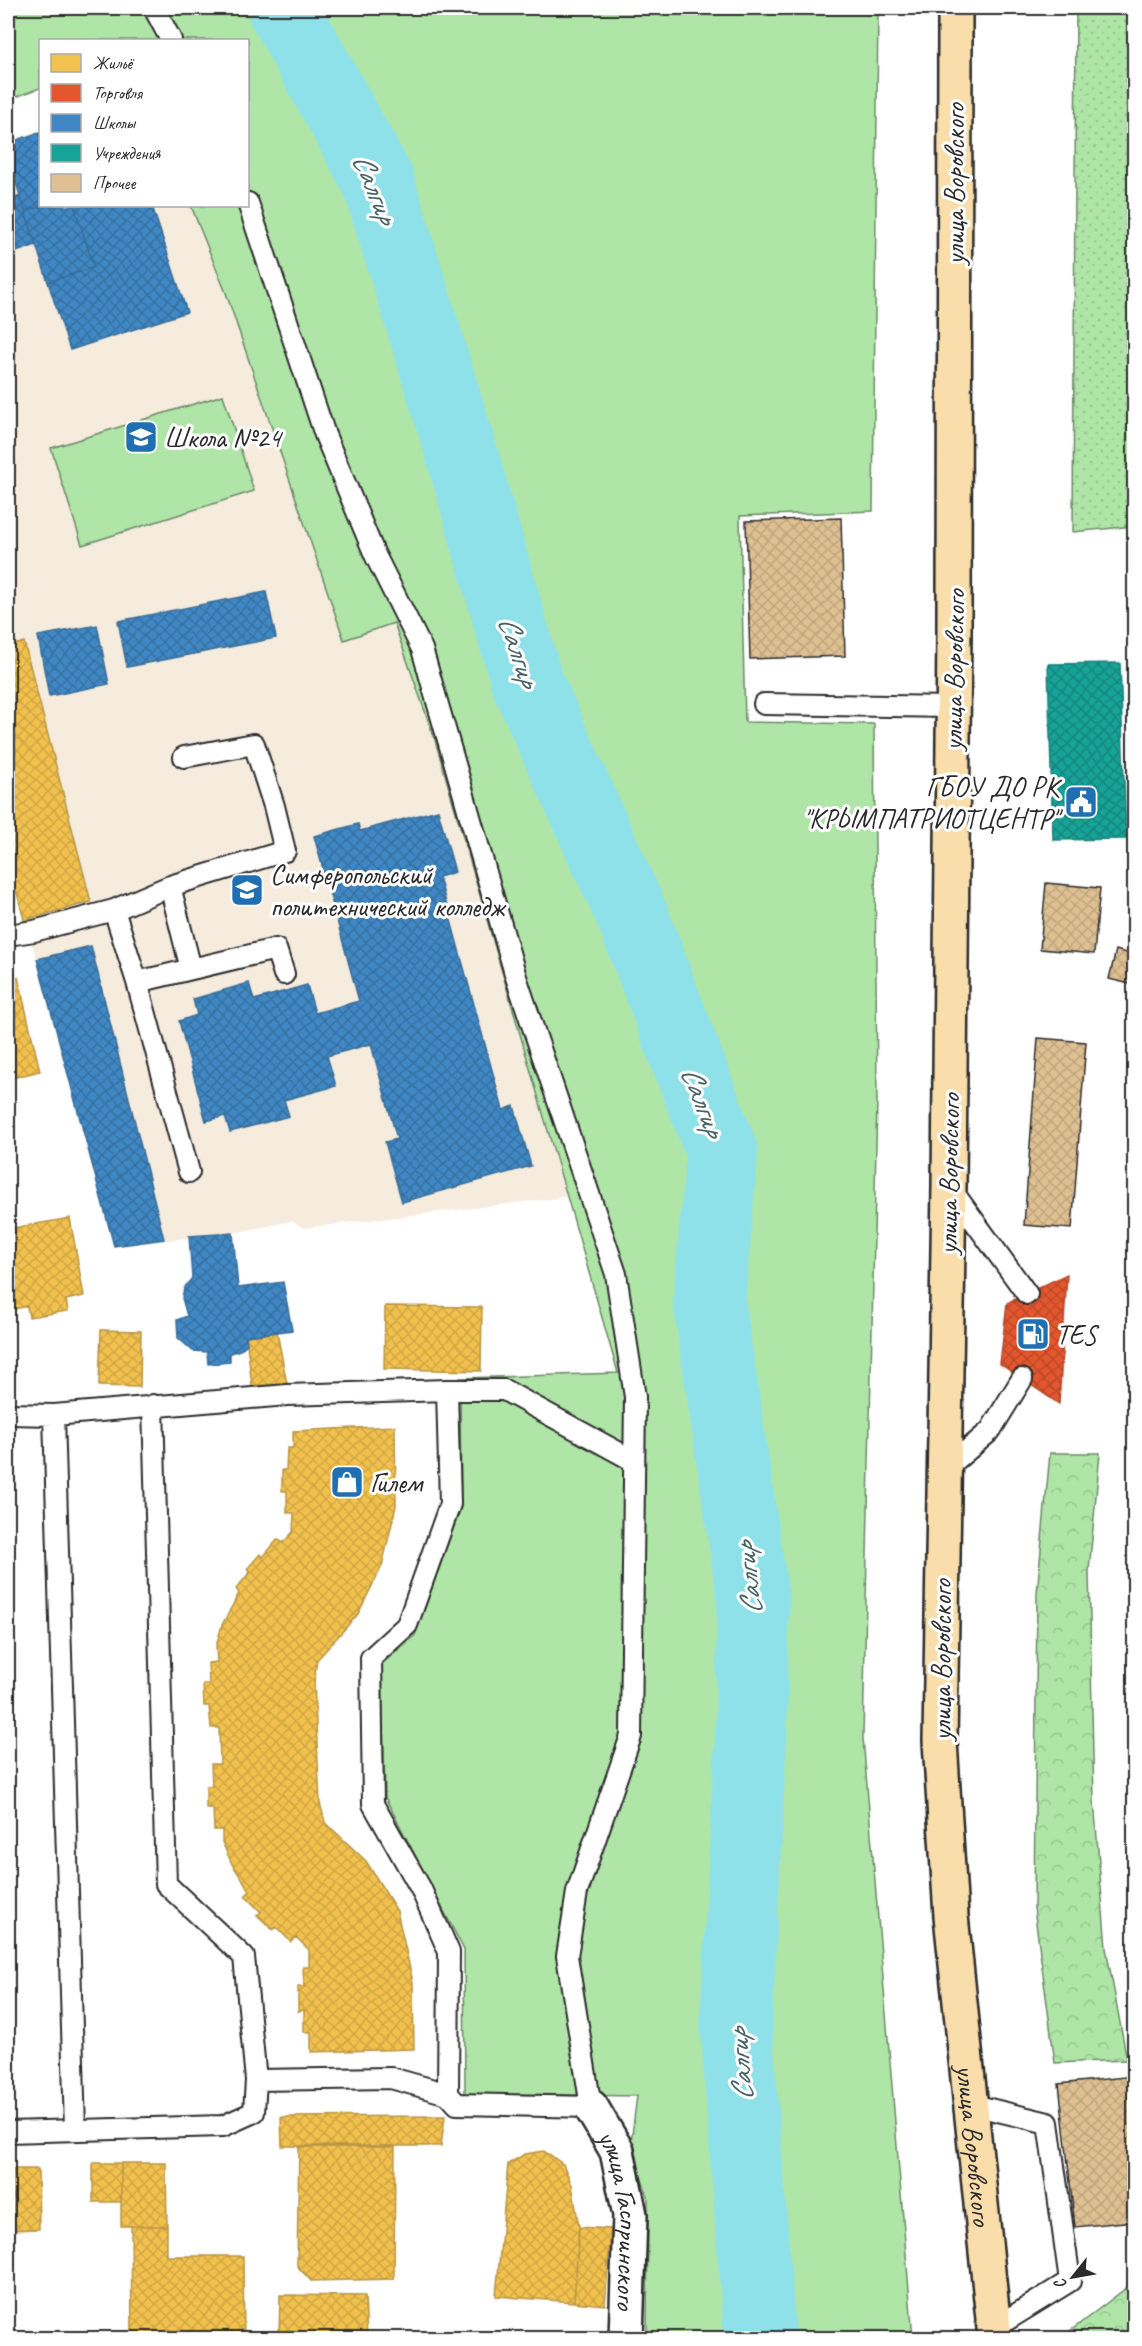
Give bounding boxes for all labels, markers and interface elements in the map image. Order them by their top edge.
legend [39,39,249,207]
text: Жильё [93,52,135,74]
text: Торговля [93,82,144,104]
street label: улица Воровского [937,101,972,267]
text: Школы [93,112,137,134]
text: Учреждения [93,142,162,164]
water label: Салгир [344,147,408,232]
text: Прочее [93,172,136,194]
school or university icon: Школа №24 [123,419,159,455]
place label: Школа №24 [164,420,283,455]
street label: улица Воровского [935,587,972,753]
water label: Салгир [490,611,549,695]
place label: ГБОУ ДО РК "КРЫМПАТРИОТЦЕНТР" [803,769,1063,836]
public building icon: ГБОУ ДО РК "КРЫМПАТРИОТЦЕНТР" [1063,784,1099,820]
place label: Симферопольский политехнический колледж [270,857,507,924]
school or university icon: Симферопольский политехнический колледж [229,872,265,908]
water label: Салгир [672,1061,735,1145]
street label: улица Воровского [930,1091,967,1257]
fuel station icon: TES [1015,1316,1051,1352]
place label: TES [1056,1317,1100,1352]
shop icon: Гилем [329,1464,365,1500]
place label: Гилем [370,1465,425,1500]
water label: Салгир [725,1537,771,1617]
street label: улица Воровского [924,1577,959,1743]
water label: Салгир [718,2024,761,2102]
street label: улица Воровского [948,2061,1000,2230]
street label: улица Гаспринского [589,2121,647,2313]
north arrow [1043,2247,1103,2307]
text: С [1049,2274,1072,2293]

